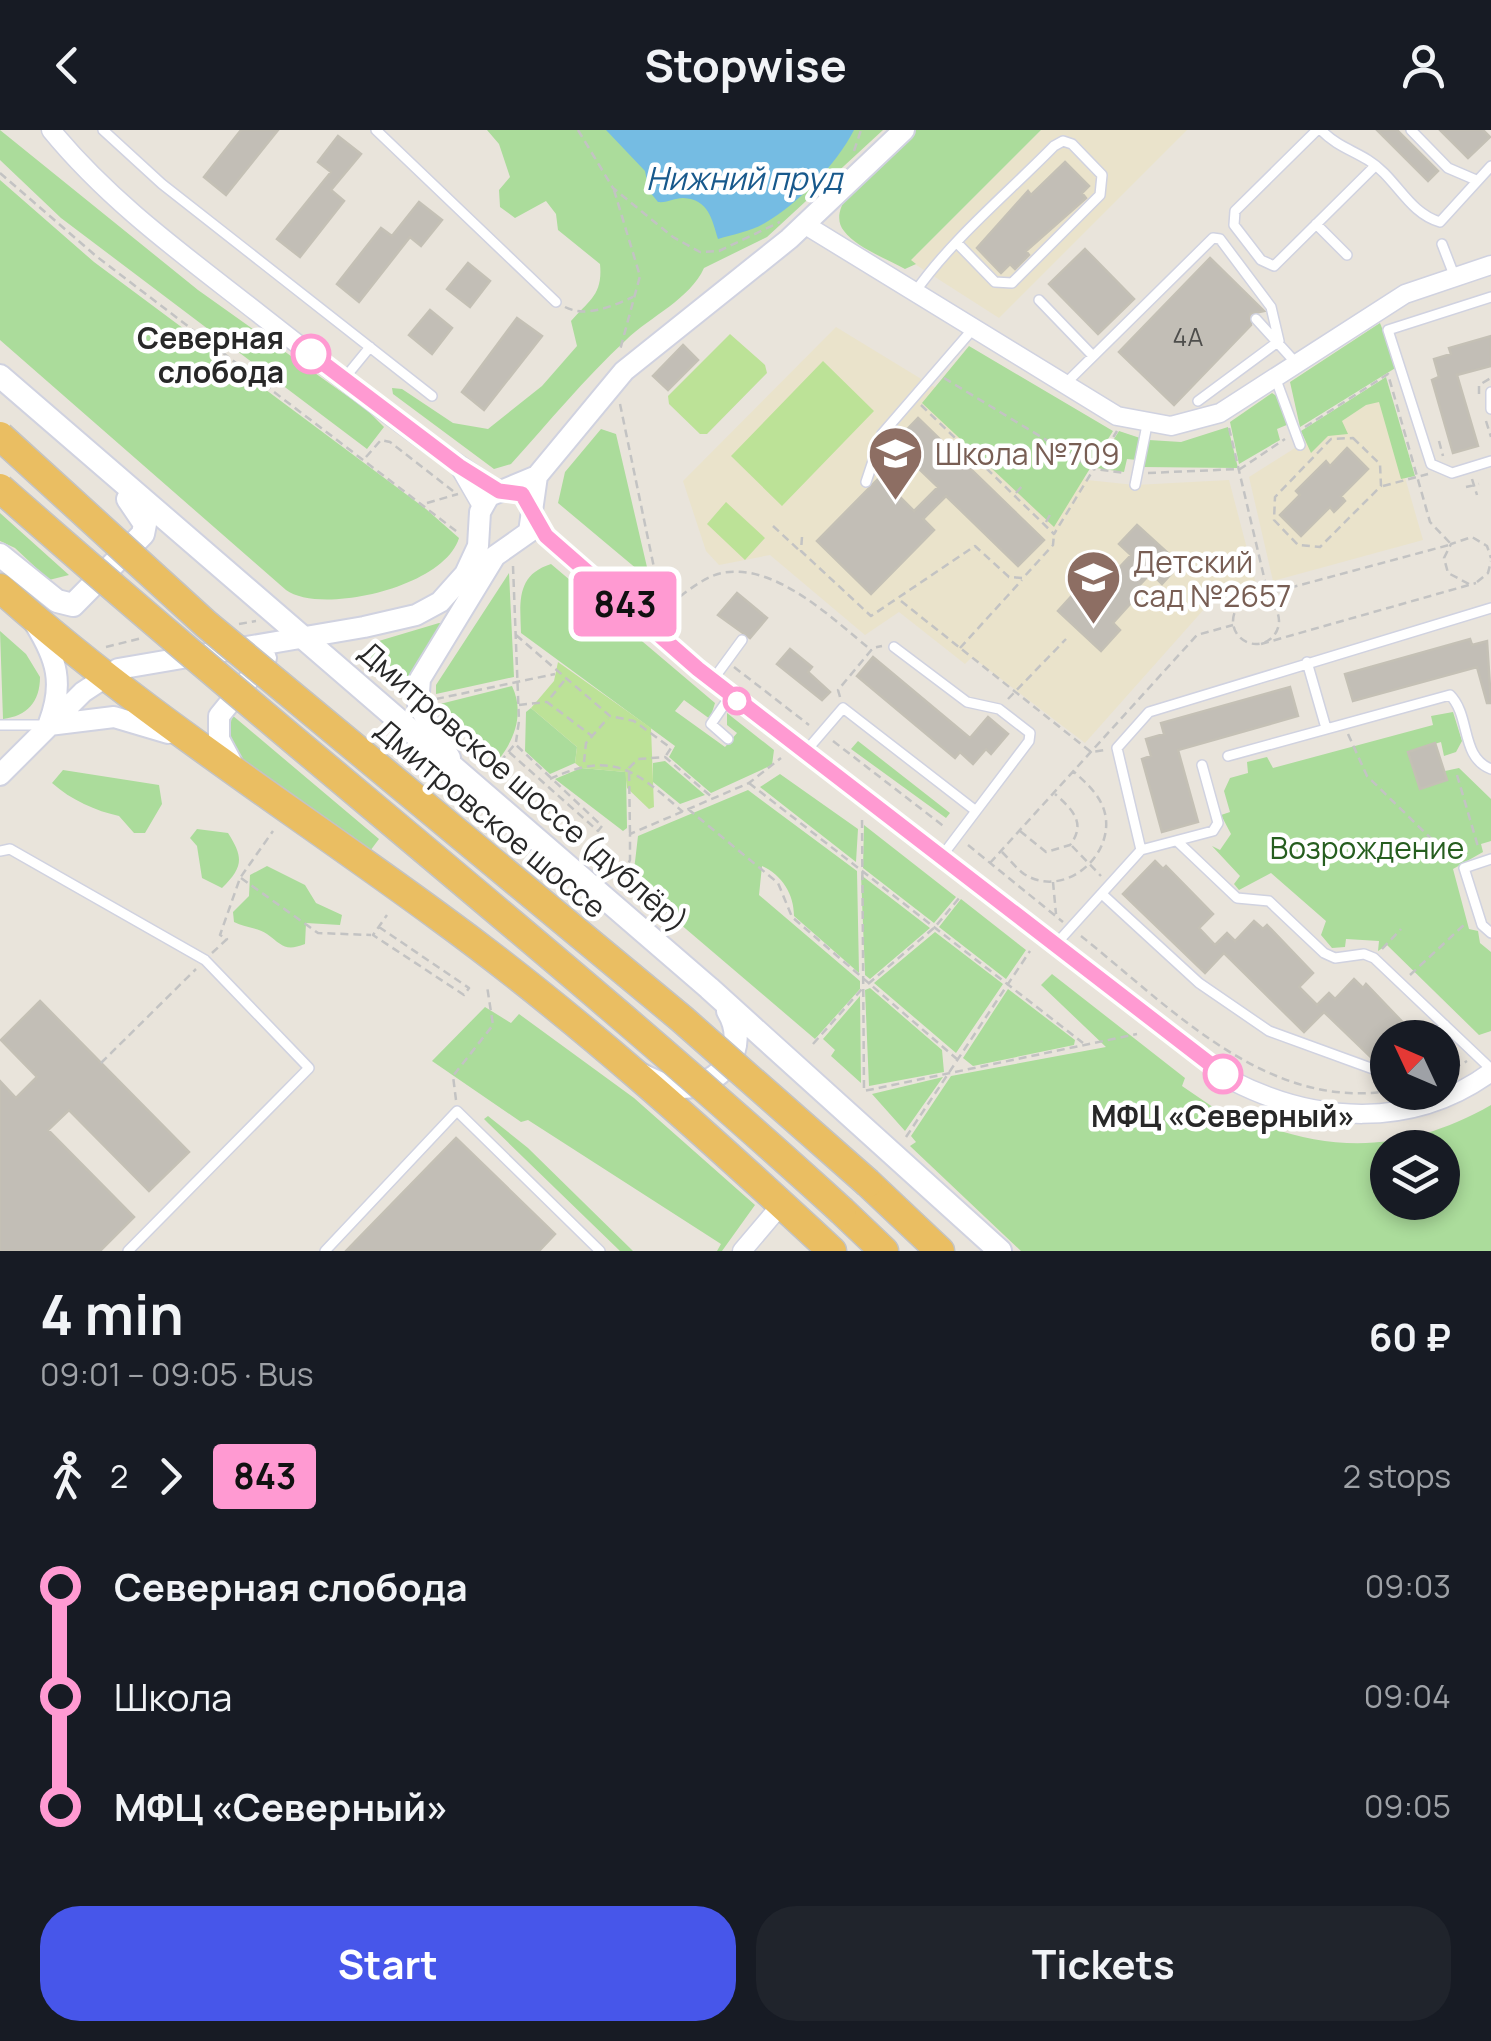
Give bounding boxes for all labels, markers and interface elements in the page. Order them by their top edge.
text: Stopwise [644,34,847,96]
icon: back [40,38,95,93]
icon: person [1396,38,1451,93]
water label: Нижний пруд [646,156,844,200]
place label: Северная слобода [137,317,284,392]
house number: 4А [1173,319,1204,354]
marker: Северная слобода [292,335,330,373]
school or university icon: Школа №709 [866,423,926,502]
place label: Школа №709 [935,433,1120,474]
place label: Детский сад №2657 [1133,541,1291,616]
school or university icon: Детский сад №2657 [1064,548,1124,627]
line badge: 843 [568,572,682,636]
text: 843 [593,580,657,628]
street label: Дмитровское шоссе (дублёр) [352,633,696,939]
unlabelled marker [724,688,750,714]
street label: Дмитровское шоссе [368,711,614,925]
park label: Возрождение [1270,827,1464,868]
north arrow [1370,1020,1460,1110]
map controls [1370,1020,1460,1220]
marker: МФЦ «Северный» [1204,1055,1242,1093]
place label: МФЦ «Северный» [1091,1095,1355,1136]
button: layers [1370,1130,1460,1220]
text: 4 min [40,1276,184,1352]
text: 60 ₽ [1369,1310,1451,1362]
text: 09:01 – 09:05 · Bus [40,1352,313,1396]
icon: walk [40,1449,95,1504]
icon: forward [143,1449,198,1504]
text: 843 [233,1452,296,1500]
text: 2 [110,1454,128,1498]
text: 2 stops [1343,1454,1451,1498]
text: Северная слобода [114,1560,468,1612]
text: 09:03 [1365,1564,1451,1608]
text: Школа [114,1670,232,1722]
text: 09:04 [1364,1674,1451,1718]
text: МФЦ «Северный» [114,1780,449,1832]
text: 09:05 [1364,1784,1451,1828]
button: Start [40,1906,736,2021]
button: Tickets [756,1906,1451,2021]

